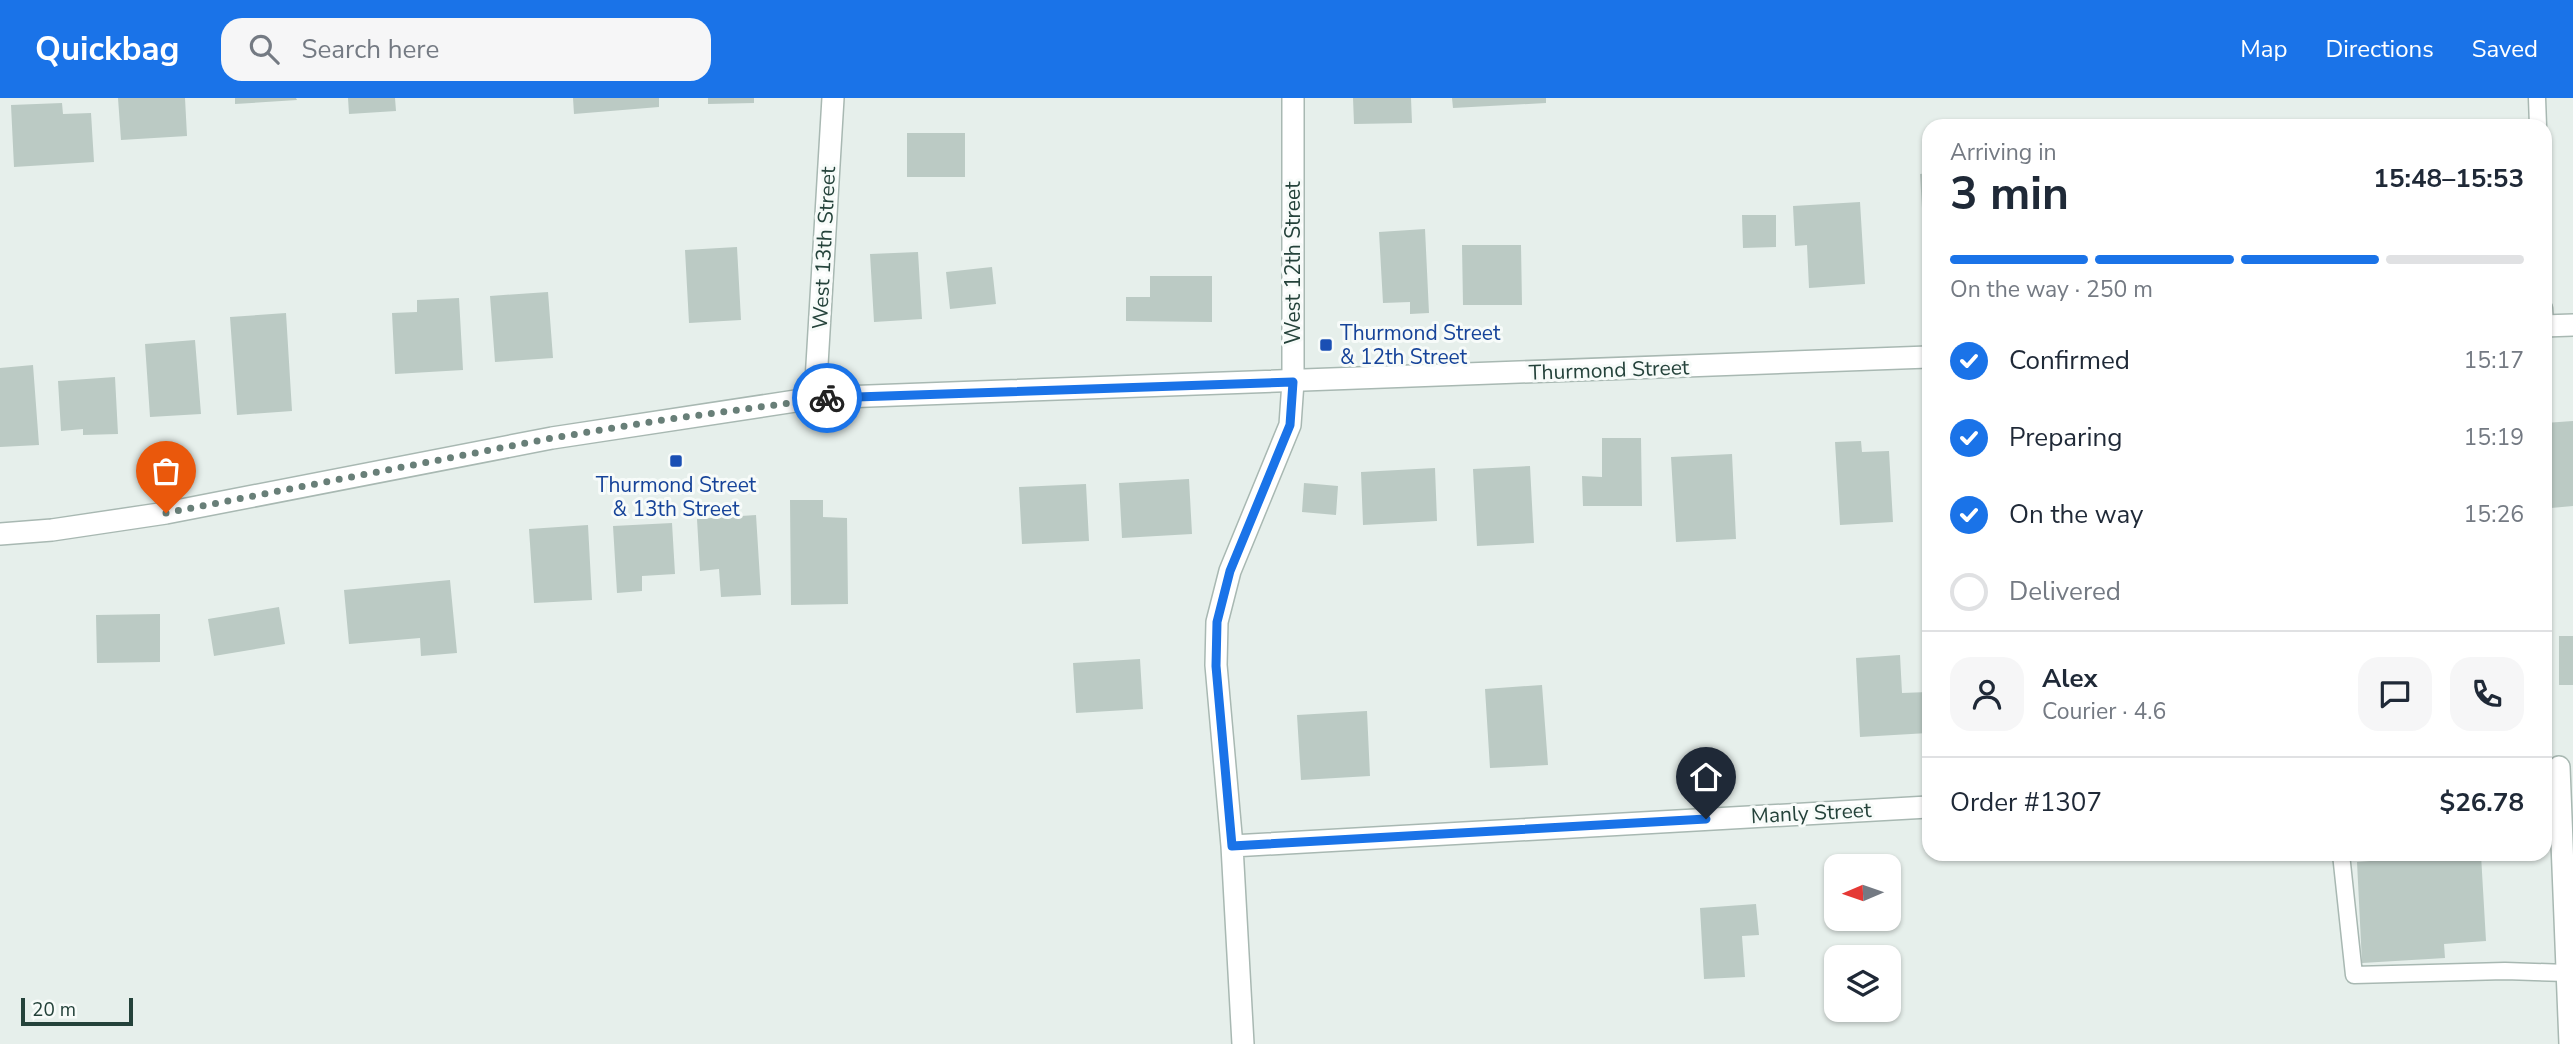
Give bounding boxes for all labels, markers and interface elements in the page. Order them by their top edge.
search box [221,18,711,81]
text: Quickbag [35,27,179,72]
icon: search [245,30,283,68]
text: Search here [301,32,439,67]
text: Map [2240,33,2287,65]
text: Directions [2325,33,2434,65]
text: Saved [2472,33,2538,65]
text: Arriving in [1950,137,2057,168]
text: 15:48–15:53 [2373,161,2524,196]
text: 3 min [1950,162,2069,225]
street label: West 13th Street [806,165,842,330]
street label: West 12th Street [1279,181,1307,344]
text: On the way · 250 m [1950,274,2153,305]
place label: Thurmond Street & 12th Street [1340,319,1501,371]
marker: Thurmond Street & 12th Street [1318,337,1334,353]
icon: check [1950,342,1988,380]
text: Confirmed [2009,343,2130,378]
text: 15:17 [2464,345,2524,376]
street label: Thurmond Street [1528,353,1690,387]
courier [792,363,862,433]
icon: bike [808,379,846,417]
icon: check [1950,419,1988,457]
text: Preparing [2009,420,2122,455]
text: 15:19 [2464,422,2524,453]
pin [136,441,196,513]
icon: bag [147,452,185,490]
marker: Thurmond Street & 13th Street [668,453,684,469]
place label: Thurmond Street & 13th Street [596,471,757,523]
icon: check [1950,496,1988,534]
text: On the way [2009,497,2143,532]
text: 15:26 [2464,499,2524,530]
text: Delivered [2009,574,2121,609]
button: person [1950,657,2024,731]
button: chat [2358,657,2432,731]
button: phone [2450,657,2524,731]
text: Alex [2042,661,2098,696]
text: Courier · 4.6 [2042,696,2166,727]
pin [1676,747,1736,819]
icon: home [1687,758,1725,796]
text: Order #1307 [1950,785,2102,820]
text: $26.78 [2440,785,2524,820]
street label: Manly Street [1750,796,1873,830]
north arrow [1824,854,1900,931]
map controls [1824,854,1901,1022]
button: layers [1824,945,1901,1022]
scale bar [21,995,133,1027]
text: 20 m [32,997,76,1023]

